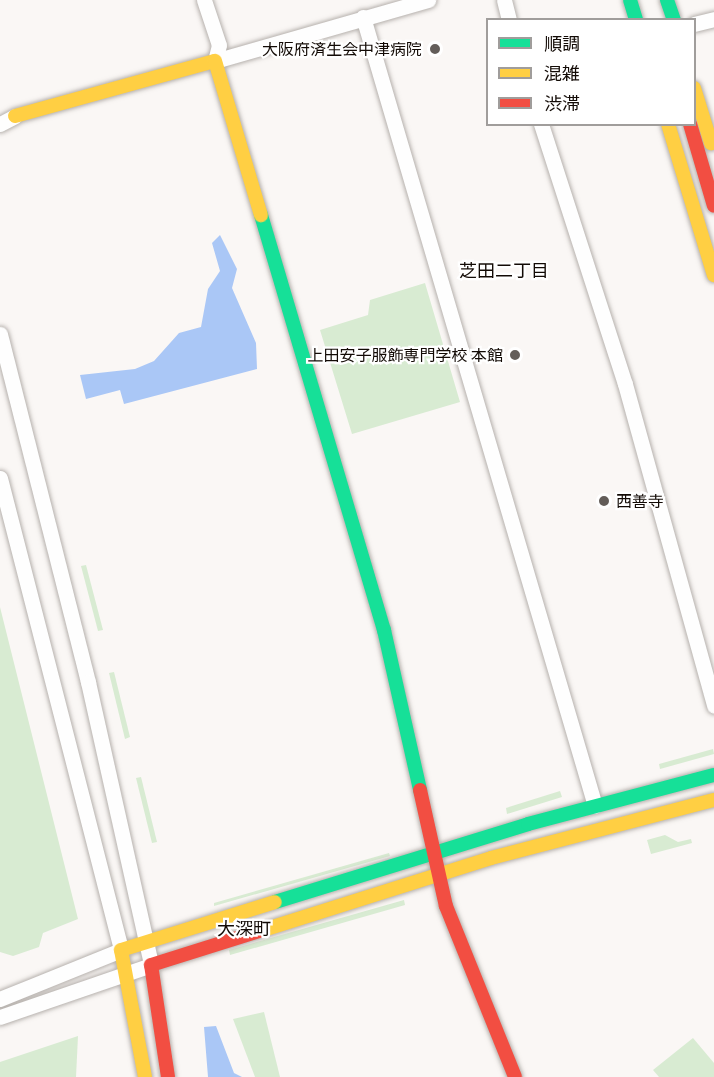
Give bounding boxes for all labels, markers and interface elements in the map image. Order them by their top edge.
legend [486,18,696,126]
text: 順調 [544,30,580,57]
place label: 大阪府済生会中津病院 [262,39,422,59]
marker: 大阪府済生会中津病院 [426,40,444,58]
text: 混雑 [544,60,580,87]
text: 渋滞 [544,90,580,117]
district label: 芝田二丁目 [459,260,549,282]
place label: 上田安子服飾専門学校 本館 [307,345,503,365]
marker: 上田安子服飾専門学校 本館 [508,348,522,362]
place label: 西善寺 [616,491,664,511]
marker: 西善寺 [597,494,611,508]
district label: 大深町 [217,918,271,940]

